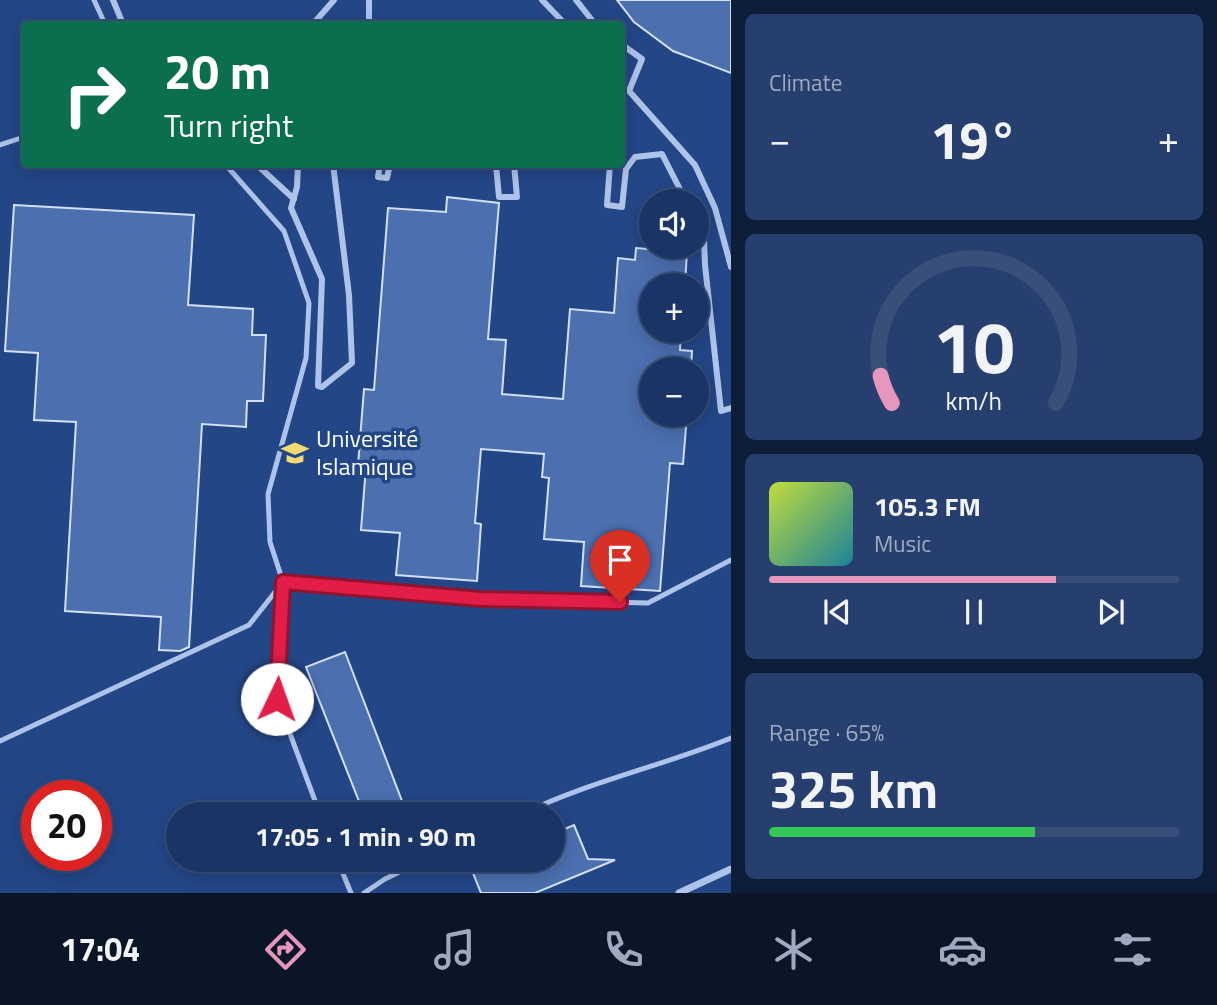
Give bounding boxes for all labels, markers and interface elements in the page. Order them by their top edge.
text: 20 m [164,33,271,108]
icon: right [49,49,140,140]
text: Climate [769,65,842,100]
text: 19° [930,100,1018,179]
text: Turn right [164,101,293,149]
text: − [769,110,790,168]
text: + [1158,110,1179,168]
map controls [639,189,709,427]
button: sound [639,189,709,259]
button: + [639,273,709,343]
text: 10 [933,291,1015,401]
button: − [639,357,709,427]
text: km/h [946,381,1002,419]
place label: Université Islamique [316,420,418,484]
school or university icon: Université Islamique [280,438,310,468]
text: 105.3 FM [874,487,981,526]
text: Music [874,526,931,561]
pin [590,530,650,602]
icon: arrive [601,541,639,579]
icon: previous [818,593,856,631]
icon: pause [955,593,993,631]
icon: next [1092,593,1130,631]
position arrow [240,662,314,736]
text: Range · 65% [769,715,884,750]
text: 325 km [769,749,938,828]
speed limit sign: 20 [21,780,112,871]
text: 17:05 · 1 min · 90 m [255,817,476,856]
text: 17:04 [60,925,140,973]
icon: directions [261,925,310,974]
icon: music [430,925,479,974]
icon: phone [599,925,648,974]
icon: climate [769,925,818,974]
icon: car [938,925,987,974]
icon: filters [1108,925,1157,974]

